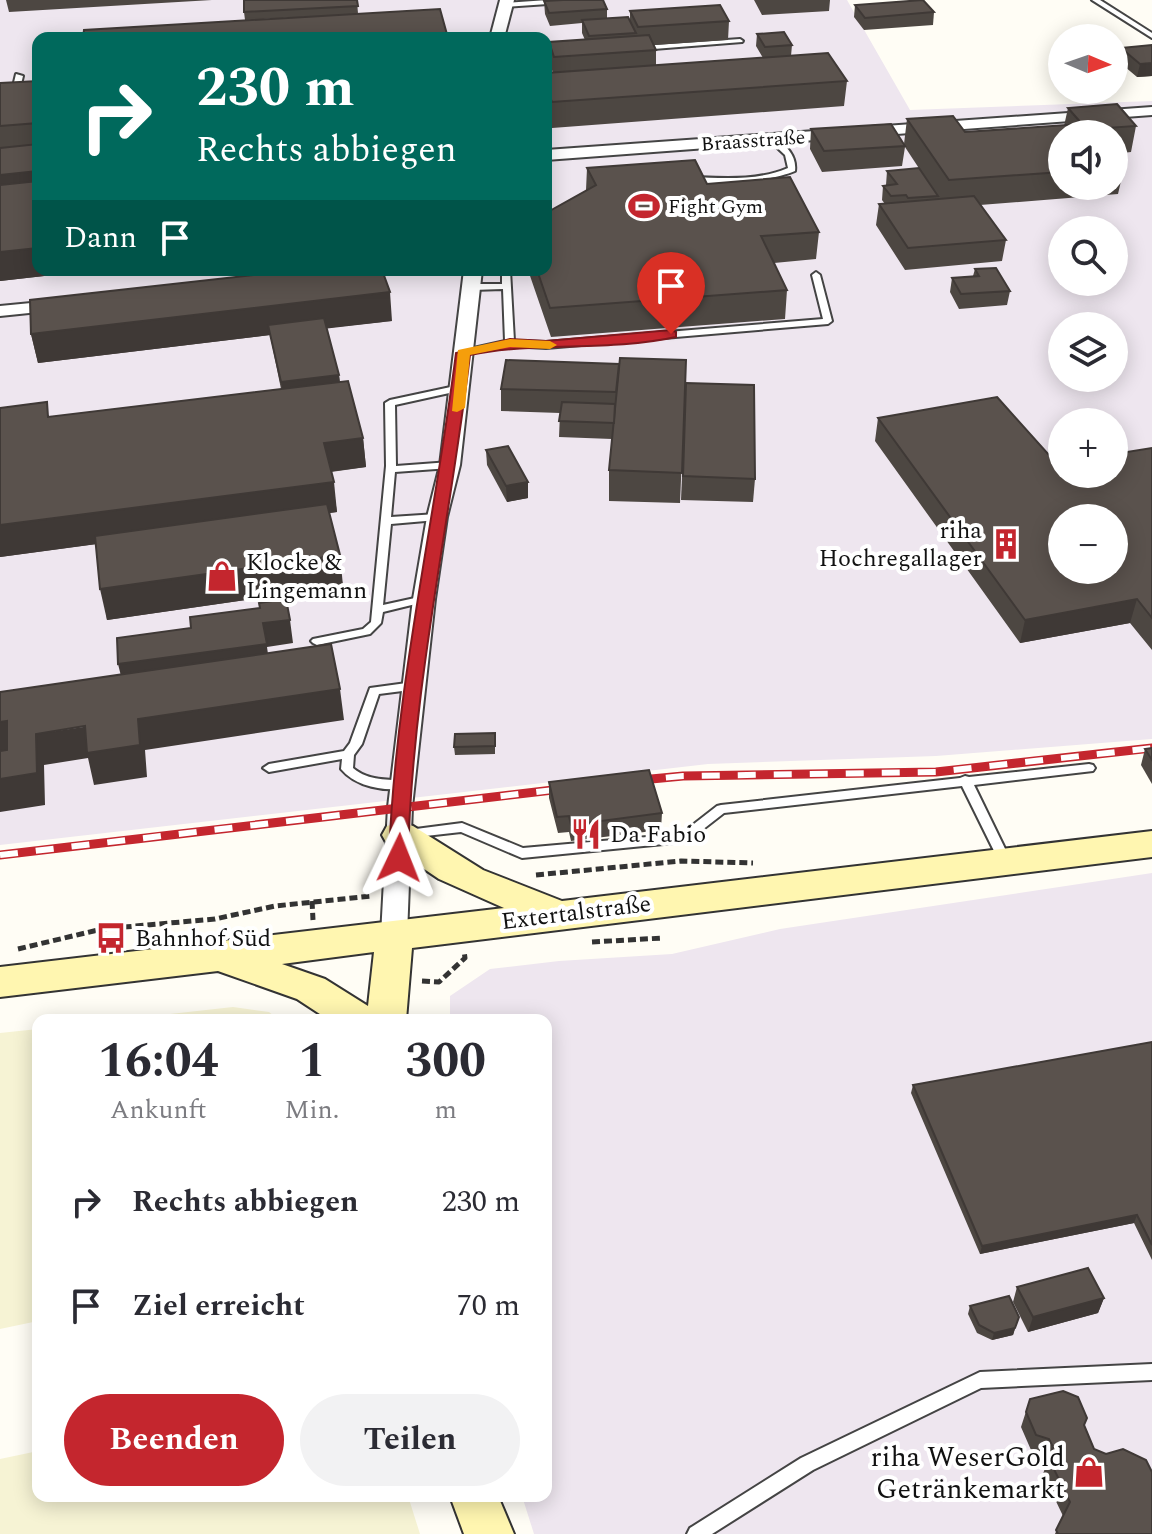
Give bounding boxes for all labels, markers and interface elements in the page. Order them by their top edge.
north arrow [1048,24,1128,104]
map controls [1048,24,1128,584]
text: 230 m [196,46,355,131]
icon: right [64,64,168,168]
button: sound [1048,120,1128,200]
street label: Braasstraße [700,122,806,160]
text: Rechts abbiegen [196,123,457,178]
sports icon: Fight Gym [627,189,661,223]
place label: Fight Gym [668,192,763,222]
text: Dann [64,215,137,261]
icon: arrive [153,216,197,260]
button: search [1048,216,1128,296]
pin [637,252,705,334]
icon: arrive [649,264,693,308]
button: layers [1048,312,1128,392]
button: + [1048,408,1128,488]
button: − [1048,504,1128,584]
place label: riha Hochregallager [819,513,982,577]
building icon: riha Hochregallager [989,527,1023,561]
place label: Klocke & Lingemann [246,545,367,609]
shop icon: Klocke & Lingemann [205,559,239,593]
position arrow [357,816,441,900]
restaurant icon: Da Fabio [569,817,603,851]
place label: Da Fabio [610,817,706,853]
street label: Extertalstraße [499,886,653,940]
bus stop icon: Bahnhof Süd [94,921,128,955]
place label: Bahnhof Süd [135,921,271,957]
text: 16:04 [98,1025,219,1098]
text: 1 [298,1025,325,1098]
text: 300 [405,1025,486,1098]
text: Ankunft [110,1090,207,1130]
text: Min. [285,1090,339,1130]
text: m [434,1090,457,1130]
text: Rechts abbiegen [132,1179,359,1225]
text: 230 m [442,1179,520,1225]
icon: right [64,1180,108,1224]
text: Ziel erreicht [132,1283,305,1329]
text: 70 m [457,1283,520,1329]
icon: arrive [64,1284,108,1328]
button: Beenden [64,1394,284,1486]
button: Teilen [300,1394,520,1486]
place label: riha WeserGold Getränkemarkt [871,1436,1065,1511]
shop icon: riha WeserGold Getränkemarkt [1072,1455,1106,1489]

